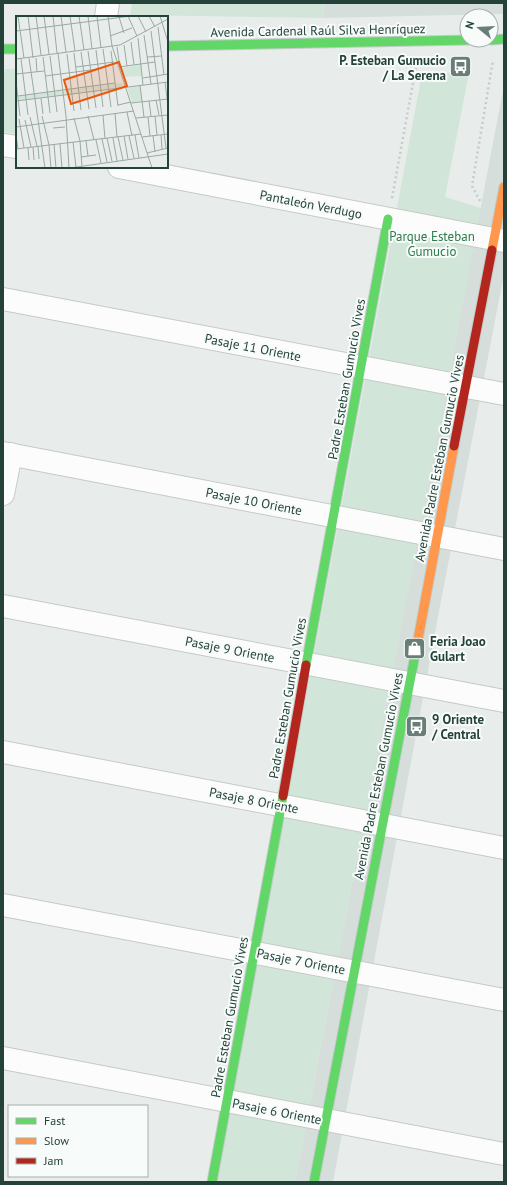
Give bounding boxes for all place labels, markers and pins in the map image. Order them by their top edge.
place label: P. Esteban Gumucio / La Serena [339,52,446,84]
bus stop icon: P. Esteban Gumucio / La Serena [448,54,474,80]
place label: Feria Joao Gulart [430,633,486,665]
shop icon: Feria Joao Gulart [401,635,427,661]
place label: 9 Oriente / Central [431,711,484,743]
bus stop icon: 9 Oriente / Central [404,713,430,739]

